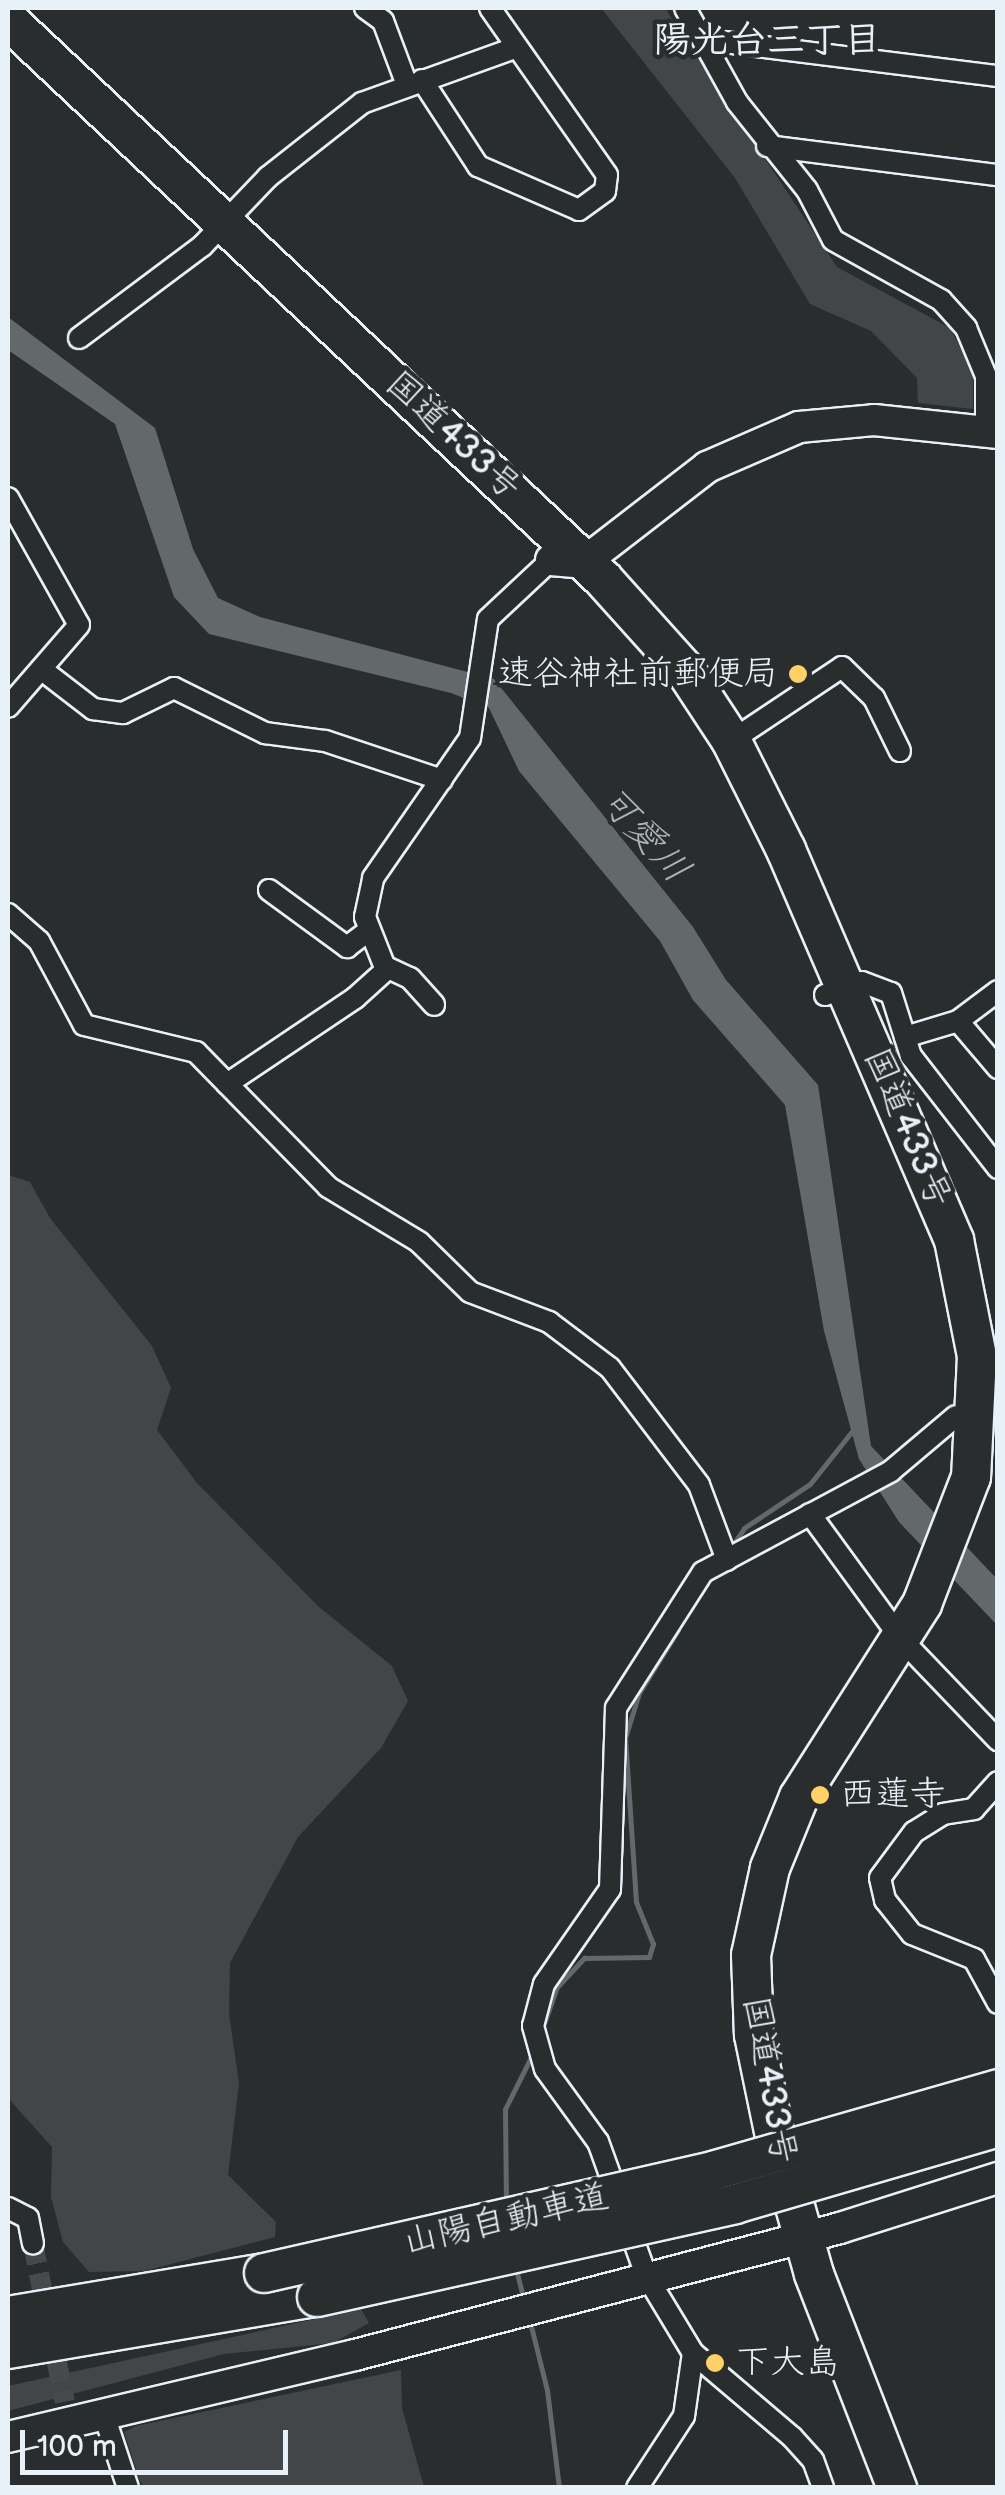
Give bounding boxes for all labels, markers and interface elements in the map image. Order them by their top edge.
district label: 陽光台三丁目 [653,18,881,64]
street label: 国道433号 [377,363,529,509]
place label: 速谷神社前郵便局 [498,653,778,695]
marker: 速谷神社前郵便局 [787,663,809,685]
water label: 可愛川 [589,777,699,893]
street label: 国道433号 [855,1042,959,1214]
place label: 西蓮寺 [840,1774,945,1816]
marker: 西蓮寺 [809,1784,831,1806]
street label: 国道433号 [734,1993,804,2167]
street label: 山陽自動車道 [399,2176,613,2264]
place label: 下大島 [735,2342,840,2384]
marker: 下大島 [704,2352,726,2374]
scale bar [25,2410,292,2472]
text: 100 m [37,2429,117,2465]

